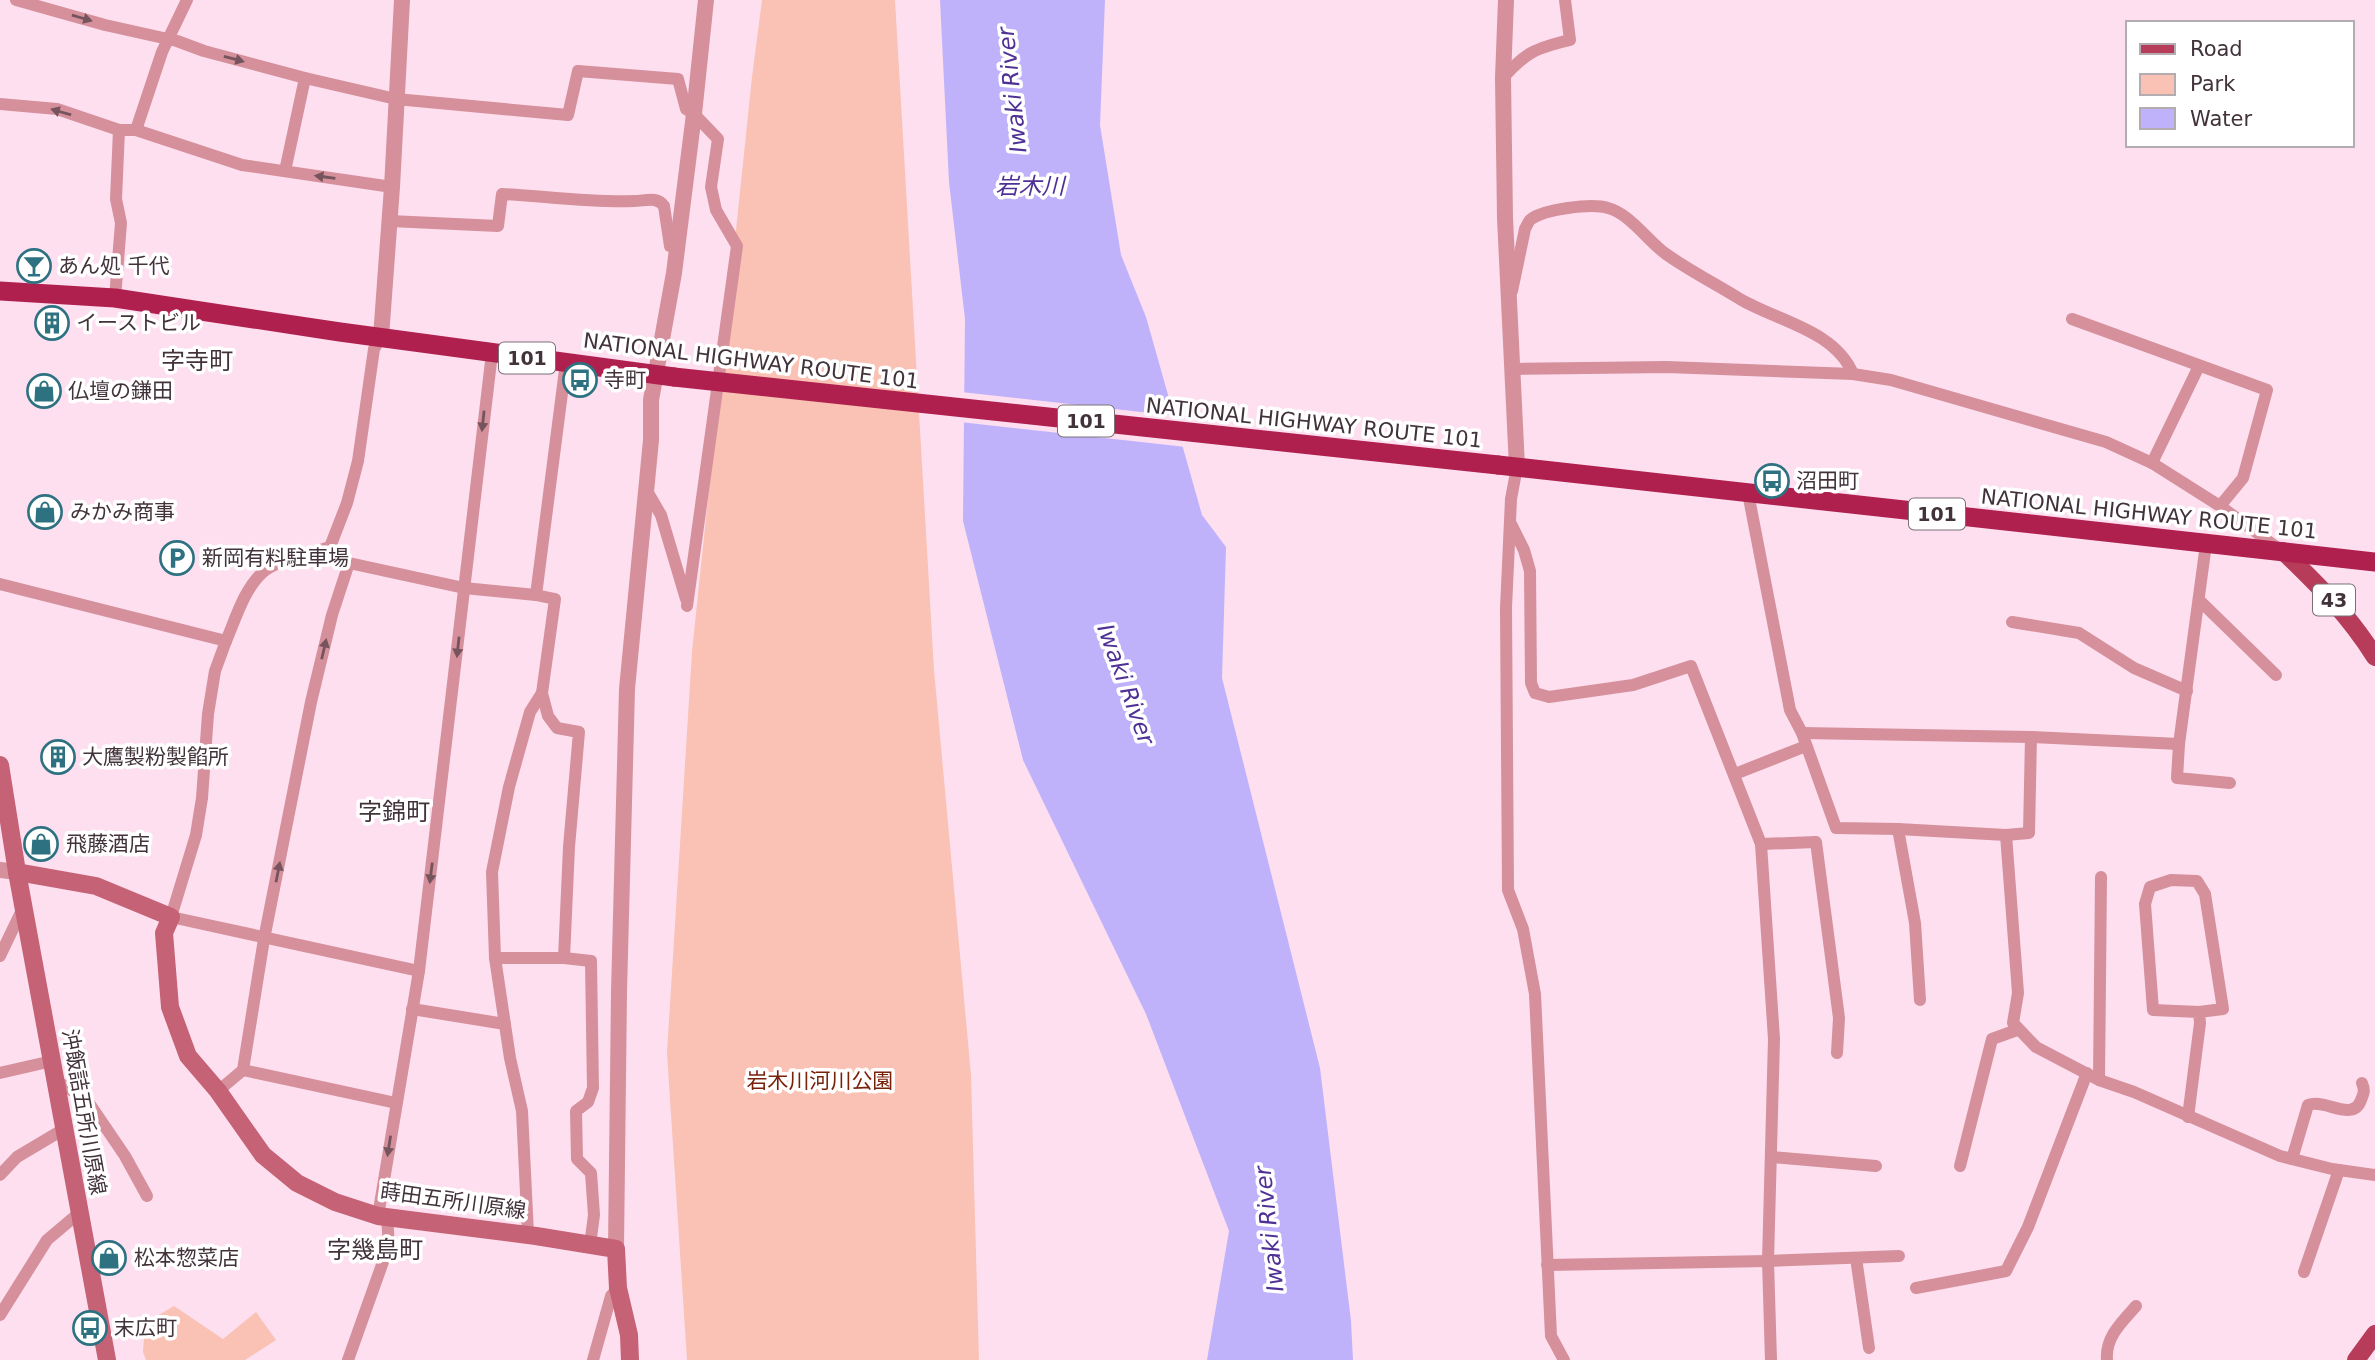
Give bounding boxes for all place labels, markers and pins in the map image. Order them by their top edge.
bar icon: あん処 千代 [15,247,53,285]
place label: あん処 千代 [58,254,170,278]
building icon: イーストビル [33,304,71,342]
place label: イーストビル [76,311,201,335]
bus stop icon: 寺町 [561,361,599,399]
place label: 寺町 [604,368,646,392]
shop icon: 仏壇の鎌田 [25,372,63,410]
place label: 仏壇の鎌田 [68,379,173,403]
bus stop icon: 沼田町 [1753,462,1791,500]
place label: 沼田町 [1796,469,1859,493]
shop icon: みかみ商事 [26,493,64,531]
place label: みかみ商事 [70,500,175,524]
parking icon: 新岡有料駐車場 [158,539,196,577]
place label: 新岡有料駐車場 [202,546,349,570]
building icon: 大鷹製粉製餡所 [39,738,77,776]
place label: 大鷹製粉製餡所 [82,745,229,769]
shop icon: 飛藤酒店 [22,825,60,863]
place label: 飛藤酒店 [66,832,150,856]
shop icon: 松本惣菜店 [90,1239,128,1277]
place label: 松本惣菜店 [134,1246,239,1270]
bus stop icon: 末広町 [71,1309,109,1347]
place label: 末広町 [114,1316,177,1340]

